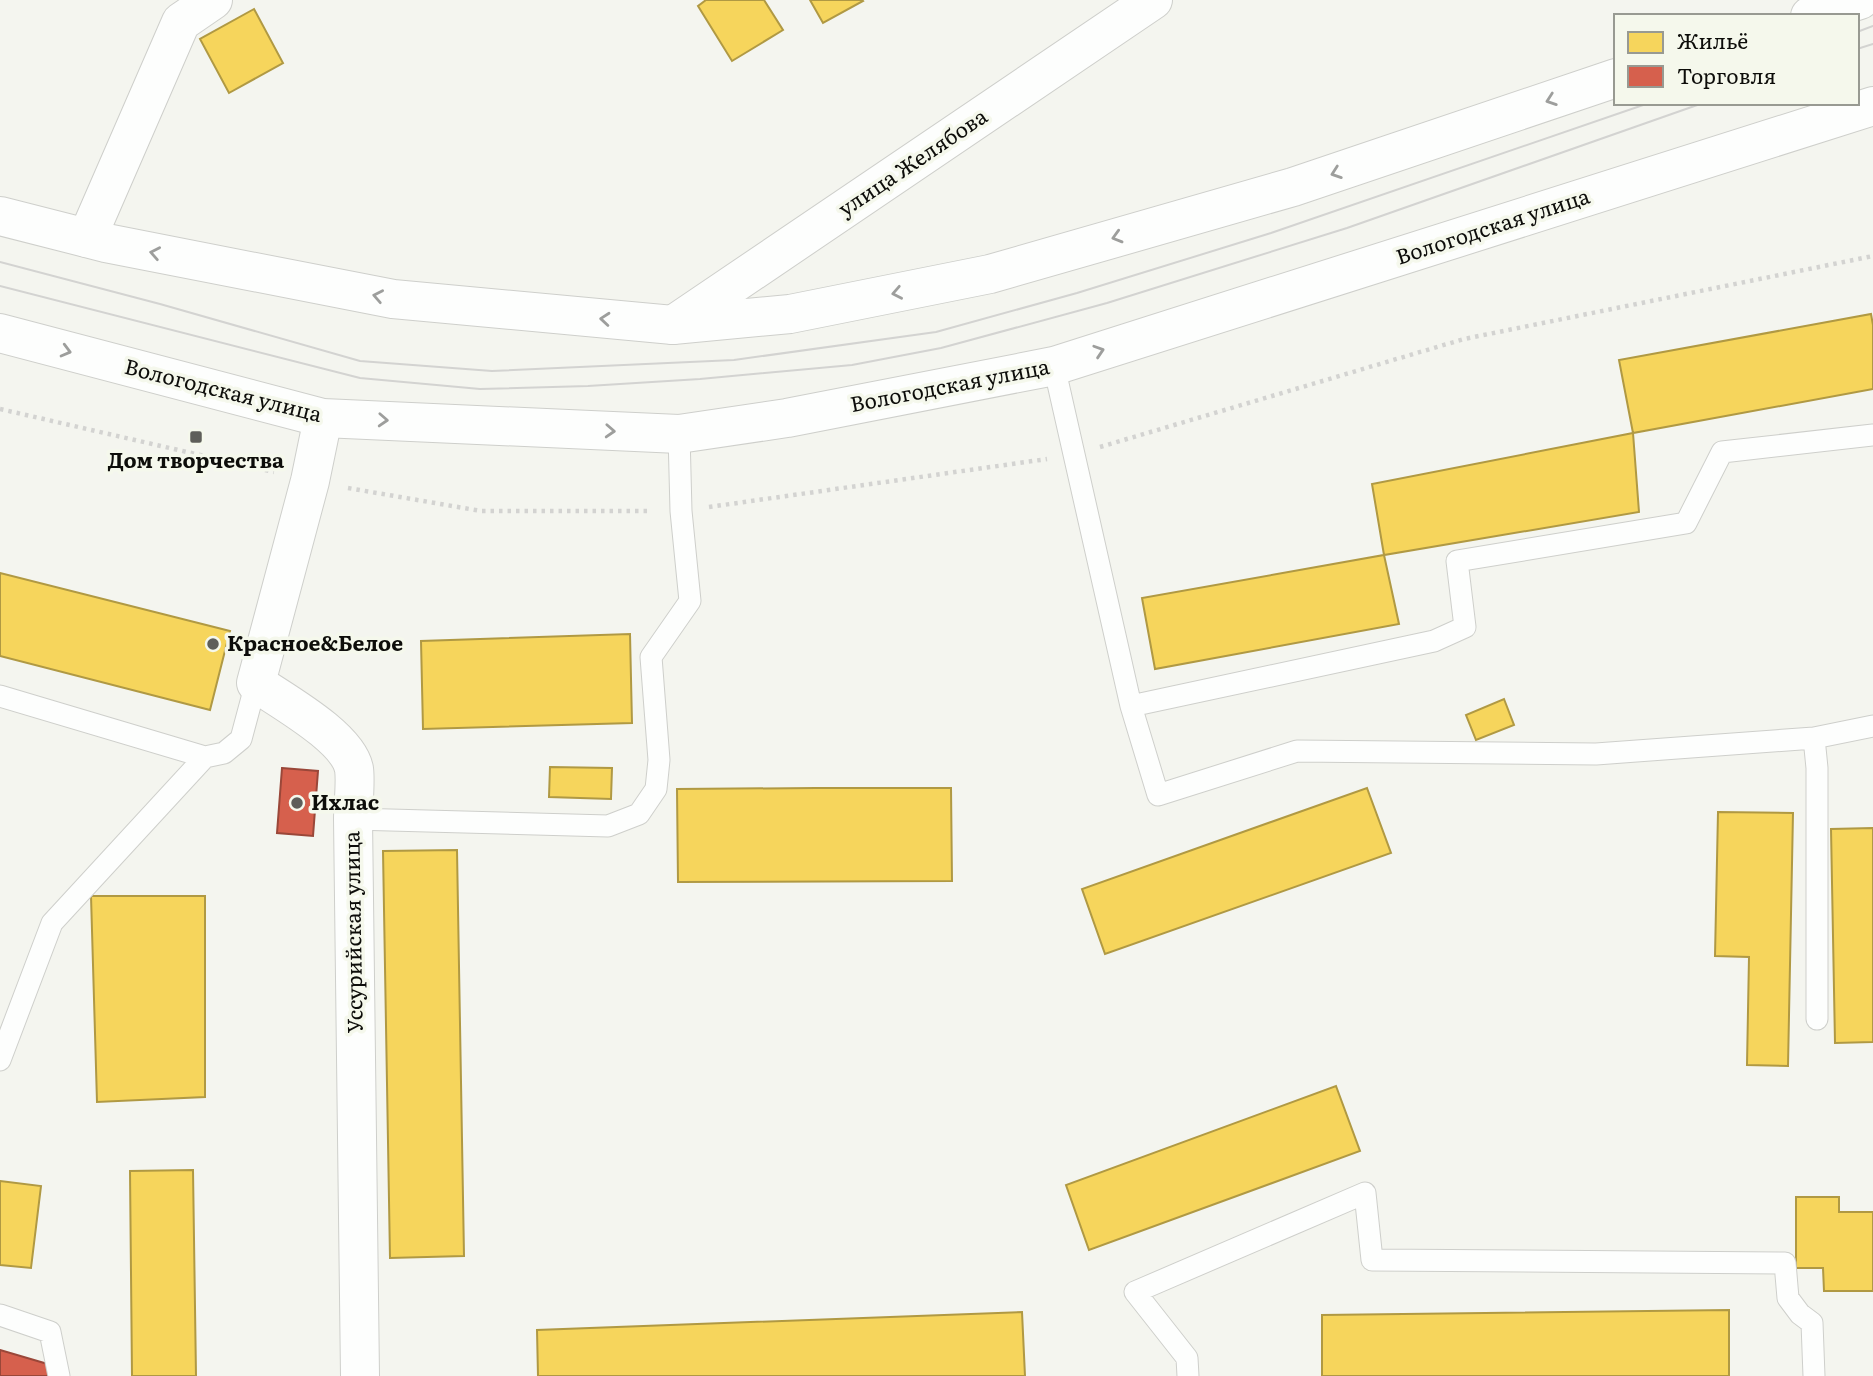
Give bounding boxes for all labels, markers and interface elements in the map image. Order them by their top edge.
legend [1614,14,1859,105]
text: Жильё [1677,24,1748,55]
text: Торговля [1677,59,1776,90]
one-way arrow [1545,92,1558,106]
street label: улица Желябова [831,99,993,222]
one-way arrow [1330,165,1342,179]
street label: Вологодская улица [1391,178,1594,271]
one-way arrow [1112,229,1124,244]
one-way arrow [149,246,161,261]
one-way arrow [891,284,903,299]
one-way arrow [372,289,384,304]
one-way arrow [599,312,610,327]
one-way arrow [60,343,72,357]
one-way arrow [1092,345,1104,360]
street label: Вологодская улица [122,349,326,428]
street label: Вологодская улица [847,349,1052,418]
one-way arrow [378,413,389,428]
one-way arrow [605,423,616,438]
marker: Дом творчества [188,429,204,445]
place label: Дом творчества [108,443,285,474]
place label: Красное&Белое [227,626,403,657]
marker: Красное&Белое [205,636,221,652]
place label: Ихлас [311,785,379,816]
marker: Ихлас [289,795,305,811]
street label: Уссурийская улица [334,830,369,1033]

